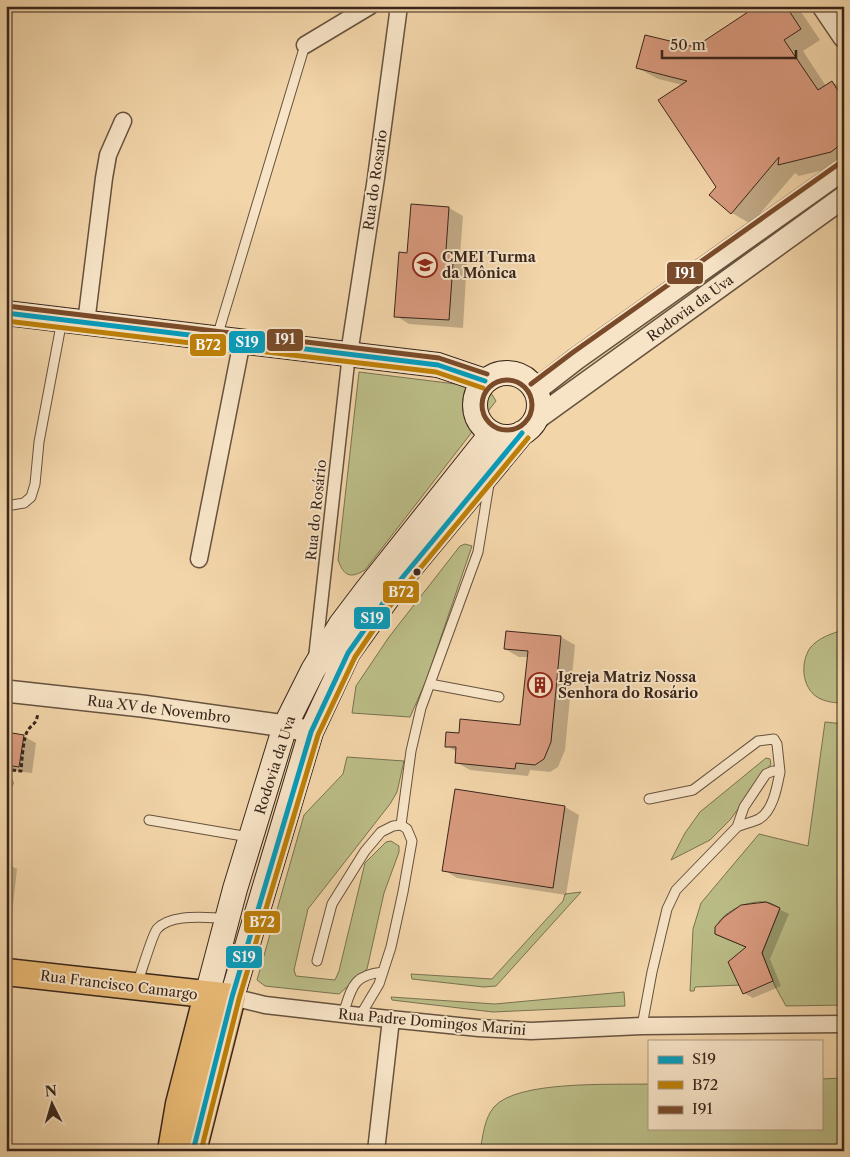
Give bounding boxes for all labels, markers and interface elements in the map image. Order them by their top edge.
scale bar [662,28,796,60]
text: 50 m [670,35,706,54]
street label: Rua do Rosario [359,128,391,232]
place label: CMEI Turma da Mônica [442,248,537,282]
school or university icon: CMEI Turma da Mônica [412,252,438,278]
line badge: I91 [666,261,704,285]
text: I91 [675,264,696,282]
street label: Rodovia da Uva [643,270,737,345]
line badge: I91 [266,328,304,352]
line badge: S19 [228,330,266,354]
text: I91 [275,330,296,348]
line badge: B72 [189,333,227,357]
text: S19 [235,333,259,351]
text: B72 [195,336,221,354]
street label: Rua do Rosário [302,459,330,561]
unlabelled marker [412,567,422,577]
line badge: B72 [382,580,420,604]
text: B72 [388,583,414,601]
line badge: S19 [353,606,391,630]
text: S19 [360,609,384,627]
place label: Igreja Matriz Nossa Senhora do Rosário [558,668,698,702]
building icon: Igreja Matriz Nossa Senhora do Rosário [527,672,553,698]
street label: Rua XV de Novembro [86,691,232,727]
street label: Rodovia da Uva [251,713,300,817]
line badge: B72 [243,910,281,934]
text: B72 [249,913,275,931]
line badge: S19 [225,945,263,969]
text: S19 [232,948,256,966]
street label: Rua Francisco Camargo [39,966,199,1004]
street label: Rua Padre Domingos Marini [337,1005,527,1039]
legend [648,1040,822,1130]
text: S19 [692,1049,716,1068]
text: B72 [692,1075,719,1094]
north arrow [28,1080,78,1130]
text: N [44,1082,58,1101]
text: I91 [692,1099,713,1118]

